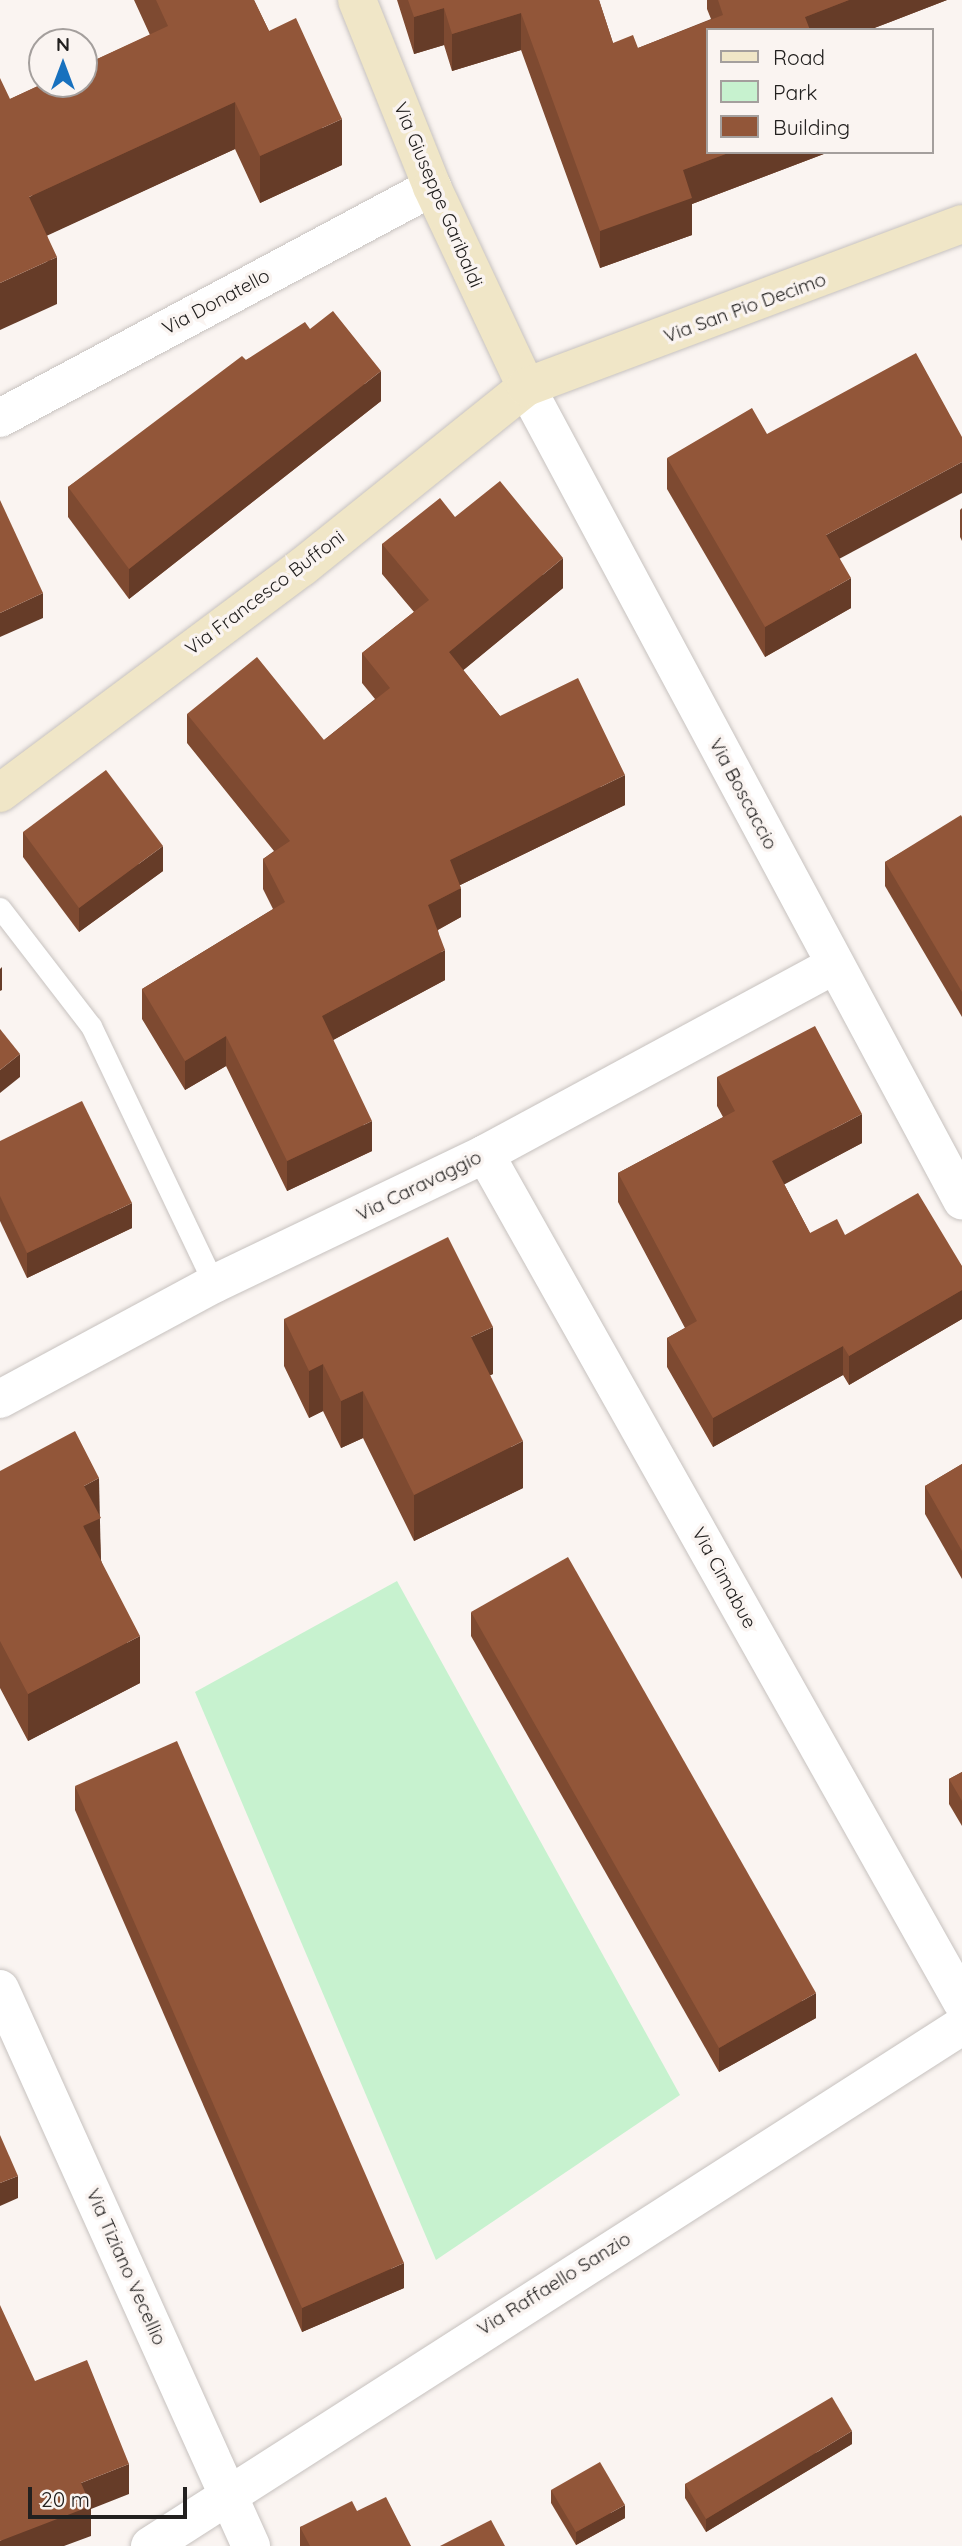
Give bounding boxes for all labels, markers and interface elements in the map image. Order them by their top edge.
north arrow [28,28,98,98]
legend [706,28,934,154]
text: N [56,32,70,56]
text: Road [773,44,825,70]
text: Park [773,79,817,105]
street label: Via Giuseppe Garibaldi [389,99,487,291]
text: Building [773,114,850,140]
street label: Via Donatello [158,264,274,340]
street label: Via San Pio Decimo [661,268,829,348]
street label: Via Francesco Buffoni [181,526,349,660]
street label: Via Boscaccio [704,734,782,854]
street label: Via Caravaggio [353,1146,485,1226]
street label: Via Cimabue [687,1524,761,1632]
street label: Via Tiziano Vecellio [81,2185,171,2349]
street label: Via Raffaello Sanzio [473,2228,635,2340]
scale bar [32,2472,191,2516]
text: 20 m [41,2486,90,2512]

